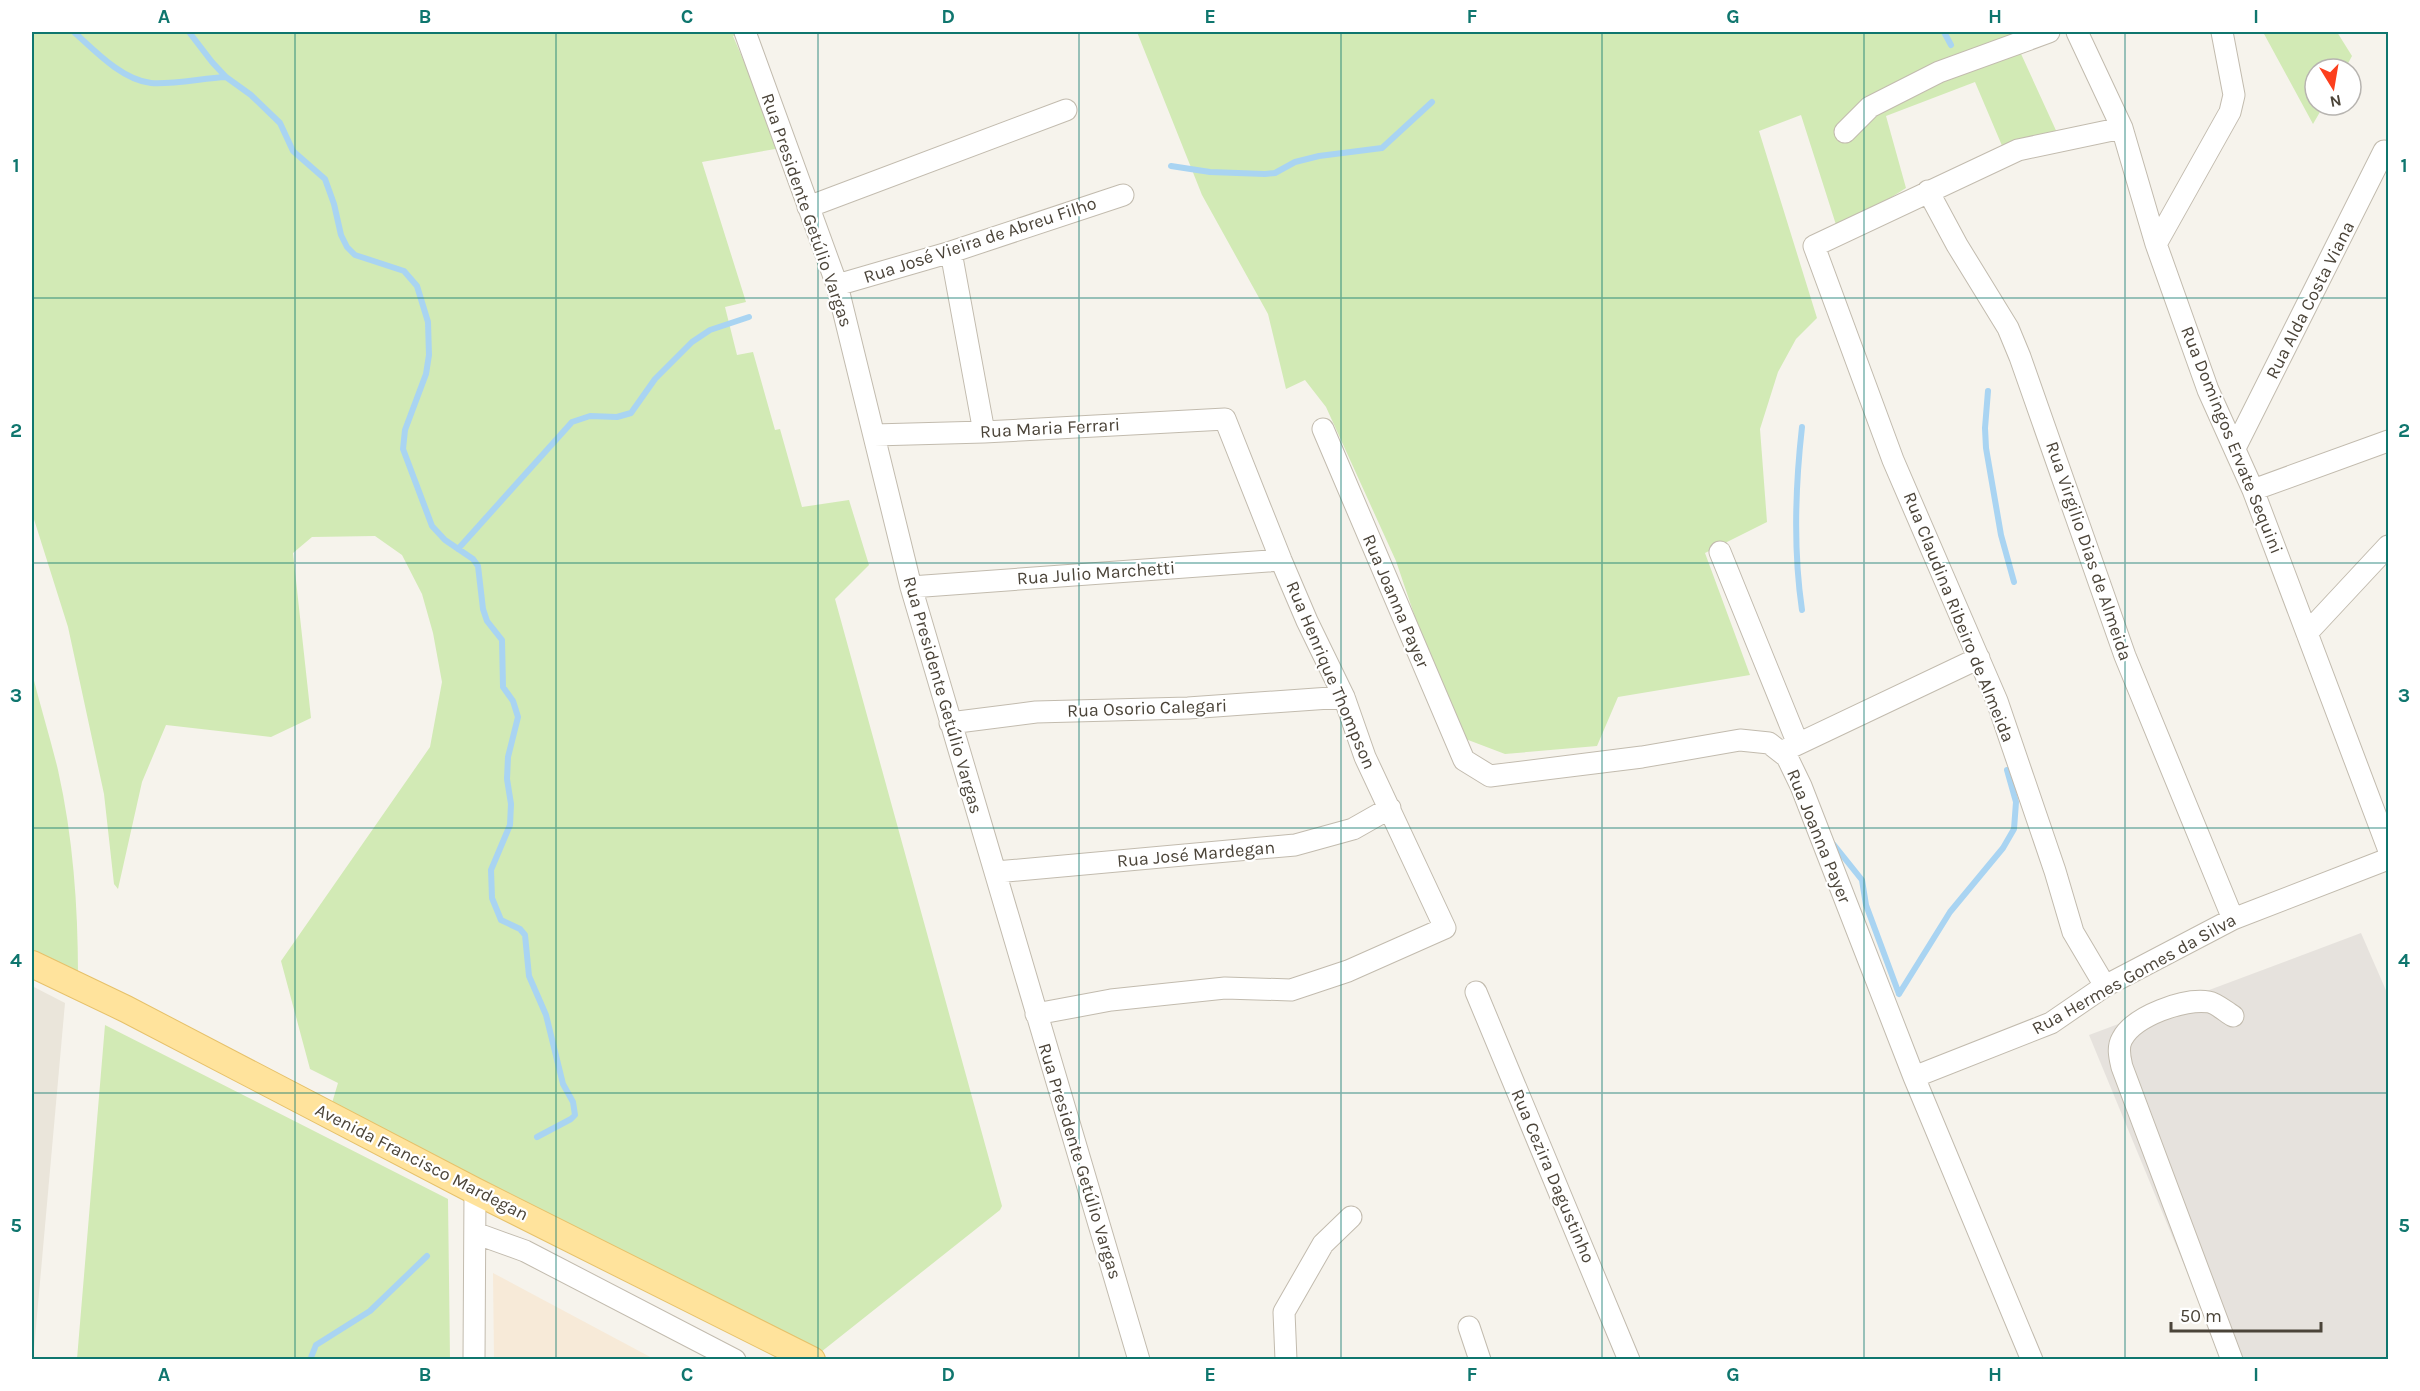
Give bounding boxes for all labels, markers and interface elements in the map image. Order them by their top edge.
text: A [158,5,171,28]
text: B [419,5,431,28]
text: C [681,5,693,28]
text: D [941,5,955,28]
text: E [1204,5,1216,28]
text: F [1467,5,1478,28]
text: G [1726,5,1740,28]
text: H [1988,5,2002,28]
text: I [2253,5,2259,28]
north arrow [2303,57,2363,117]
street label: Rua Presidente Getúlio Vargas [757,90,857,330]
text: N [2328,91,2343,112]
text: 1 [12,154,20,177]
text: 1 [2400,154,2408,177]
street label: Rua José Vieira de Abreu Filho [861,192,1099,288]
street label: Rua Alda Costa Viana [2261,218,2359,382]
street label: Rua Domingos Ervate Sequini [2176,323,2288,557]
street label: Rua Maria Ferrari [979,413,1121,443]
text: 2 [10,419,22,442]
text: 2 [2398,419,2410,442]
street label: Rua Virgilio Dias de Almeida [2041,439,2137,663]
street label: Rua Claudina Ribeiro de Almeida [1899,489,2019,745]
street label: Rua Joanna Payer [1358,531,1434,672]
street label: Rua Julio Marchetti [1016,556,1176,590]
street label: Rua Presidente Getúlio Vargas [899,574,987,816]
street label: Rua Henrique Thompson [1281,578,1381,772]
text: 3 [10,684,22,707]
text: 3 [2398,684,2410,707]
street label: Rua Osorio Calegari [1067,694,1227,722]
street label: Rua Joanna Payer [1782,766,1856,907]
street label: Rua José Mardegan [1116,836,1276,872]
street label: Rua Hermes Gomes da Silva [2028,909,2240,1039]
text: 4 [10,949,22,972]
text: 4 [2398,949,2410,972]
street label: Rua Presidente Getúlio Vargas [1034,1040,1126,1282]
street label: Rua Cezira Dagustinho [1506,1086,1600,1266]
street label: Avenida Francisco Mardegan [312,1099,532,1225]
text: 5 [10,1214,22,1237]
text: 5 [2398,1214,2410,1237]
scale bar [2171,1295,2321,1333]
text: 50 m [2180,1305,2222,1327]
text: A [158,1363,171,1386]
text: B [419,1363,431,1386]
text: C [681,1363,693,1386]
text: D [941,1363,955,1386]
text: E [1204,1363,1216,1386]
text: F [1467,1363,1478,1386]
text: G [1726,1363,1740,1386]
text: H [1988,1363,2002,1386]
text: I [2253,1363,2259,1386]

